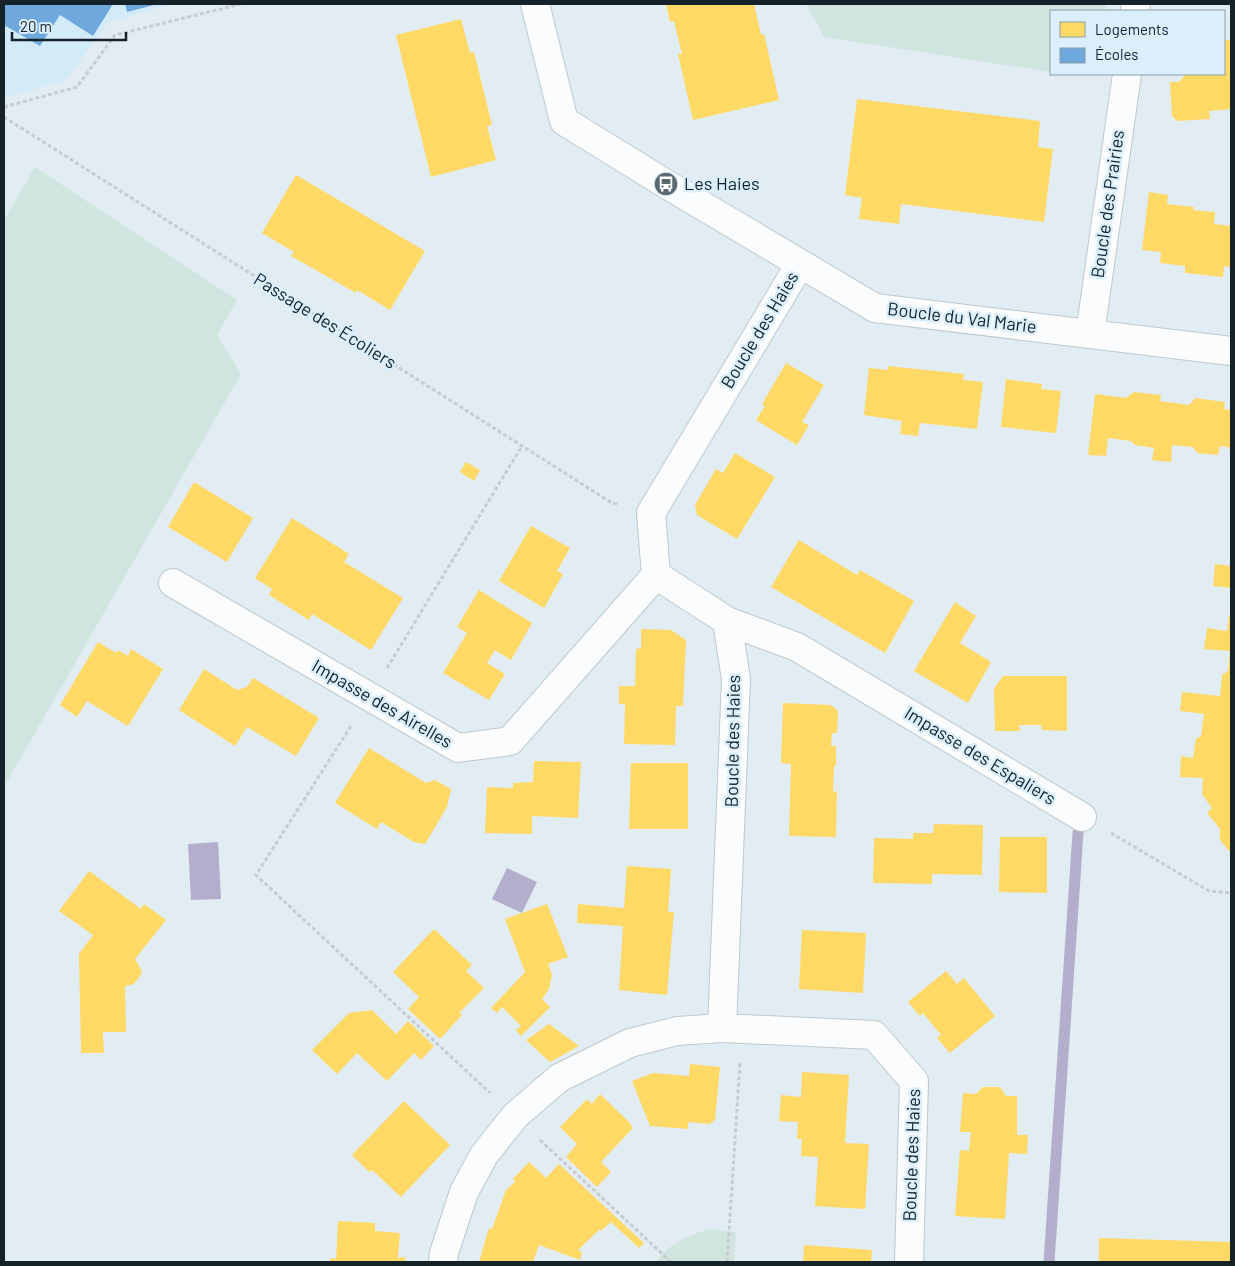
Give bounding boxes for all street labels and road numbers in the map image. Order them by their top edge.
street label: Boucle des Prairies [1086,128,1128,279]
street label: Passage des Écoliers [250,267,401,373]
street label: Boucle des Haies [716,267,803,392]
street label: Boucle du Val Marie [886,297,1038,337]
street label: Impasse des Airelles [308,654,457,752]
street label: Boucle des Haies [720,674,744,807]
street label: Impasse des Espaliers [901,701,1060,809]
street label: Boucle des Haies [898,1088,924,1222]

